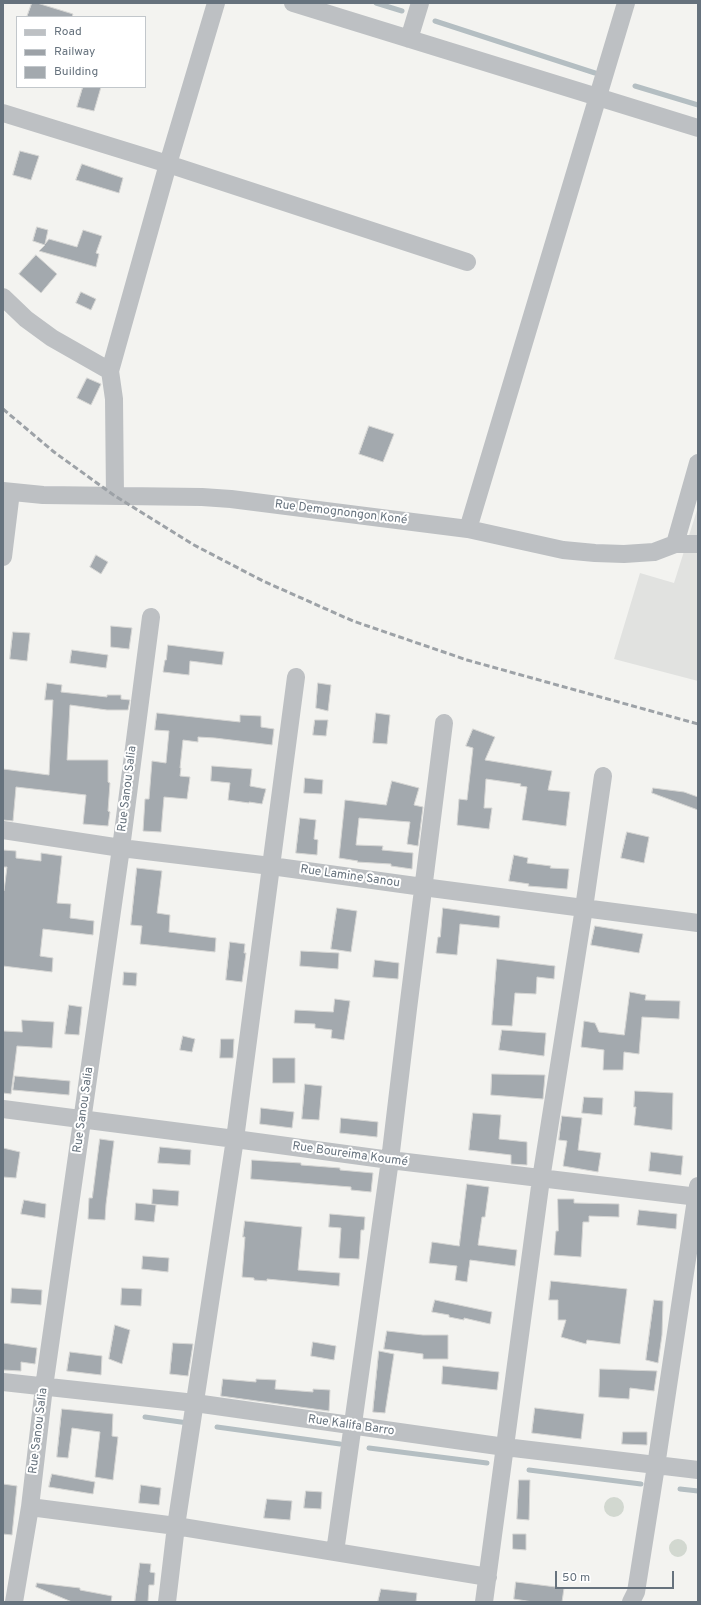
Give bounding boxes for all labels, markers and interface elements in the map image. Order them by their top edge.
legend [16,16,146,88]
text: Road [54,24,82,40]
text: Railway [54,44,95,60]
text: Building [54,64,98,80]
street label: Rue Demognongon Koné [274,498,408,528]
street label: Rue Sanou Salia [116,745,140,833]
street label: Rue Lamine Sanou [299,863,401,891]
street label: Rue Sanou Salia [71,1066,97,1154]
street label: Rue Boureima Koumé [291,1140,409,1170]
street label: Rue Sanou Salia [27,1387,51,1475]
street label: Rue Kalifa Barro [307,1413,395,1439]
scale bar [557,1563,676,1589]
text: 50 m [562,1570,590,1586]

